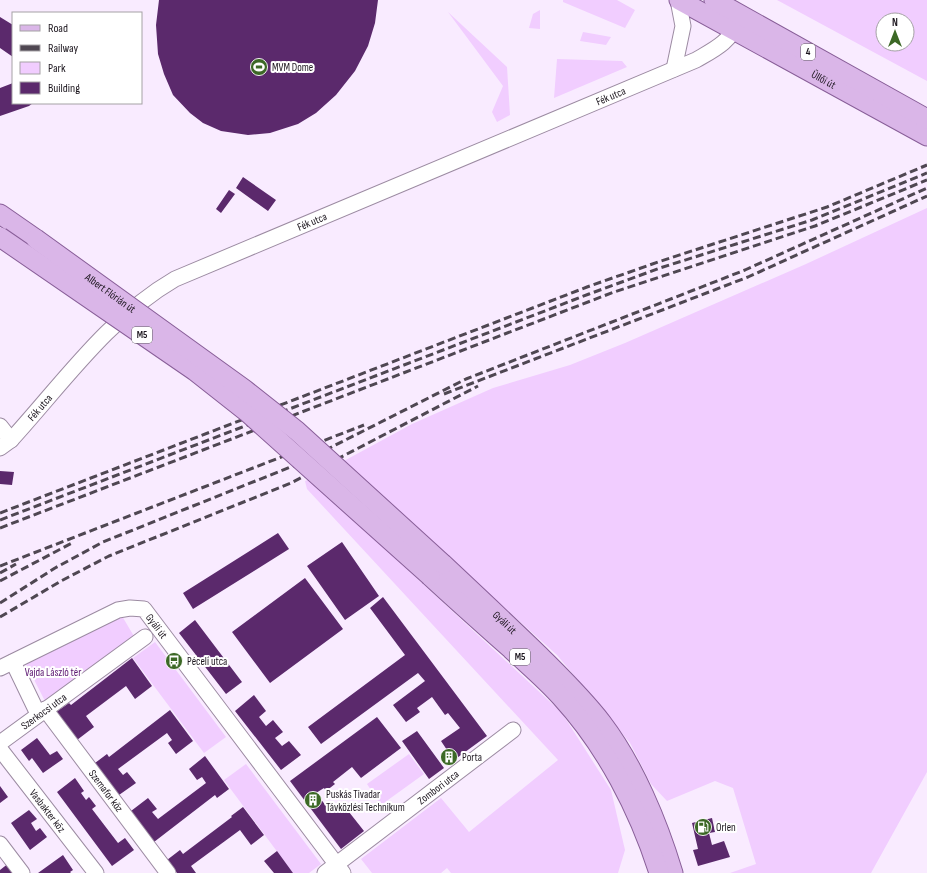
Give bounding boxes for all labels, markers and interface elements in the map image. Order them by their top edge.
legend [12,12,142,104]
north arrow [875,12,915,52]
text: N [892,16,898,29]
text: Road [48,21,68,36]
text: Railway [48,41,79,56]
road number: 4 [801,44,815,60]
sports icon: MVM Dome [249,57,269,77]
text: Park [48,61,66,76]
place label: MVM Dome [272,61,313,74]
street label: Üllői út [809,67,839,92]
text: Building [48,81,80,96]
street label: Fék utca [594,84,627,108]
street label: Fék utca [295,209,329,233]
street label: Albert Flórián út [82,270,139,316]
road number: M5 [132,327,152,343]
street label: Fék utca [25,391,55,423]
street label: Gyáli út [490,608,520,637]
street label: Gyáli út [143,611,171,642]
road number: M5 [510,649,530,665]
bus stop icon: Péceli utca [164,651,184,671]
place label: Péceli utca [187,655,227,668]
park label: Vajda László tér [25,666,81,679]
street label: Szerkocsi utca [18,690,69,732]
building icon: Porta [439,747,459,767]
place label: Porta [462,751,482,764]
street label: Szemafor köz [86,767,126,814]
street label: Zombori utca [415,767,461,807]
street label: Vasbakter köz [27,787,69,835]
place label: Puskás Tivadar Távközlési Technikum [326,788,405,814]
building icon: Puskás Tivadar Távközlési Technikum [303,790,323,810]
fuel station icon: Orlen [693,817,713,837]
place label: Orlen [716,821,736,834]

